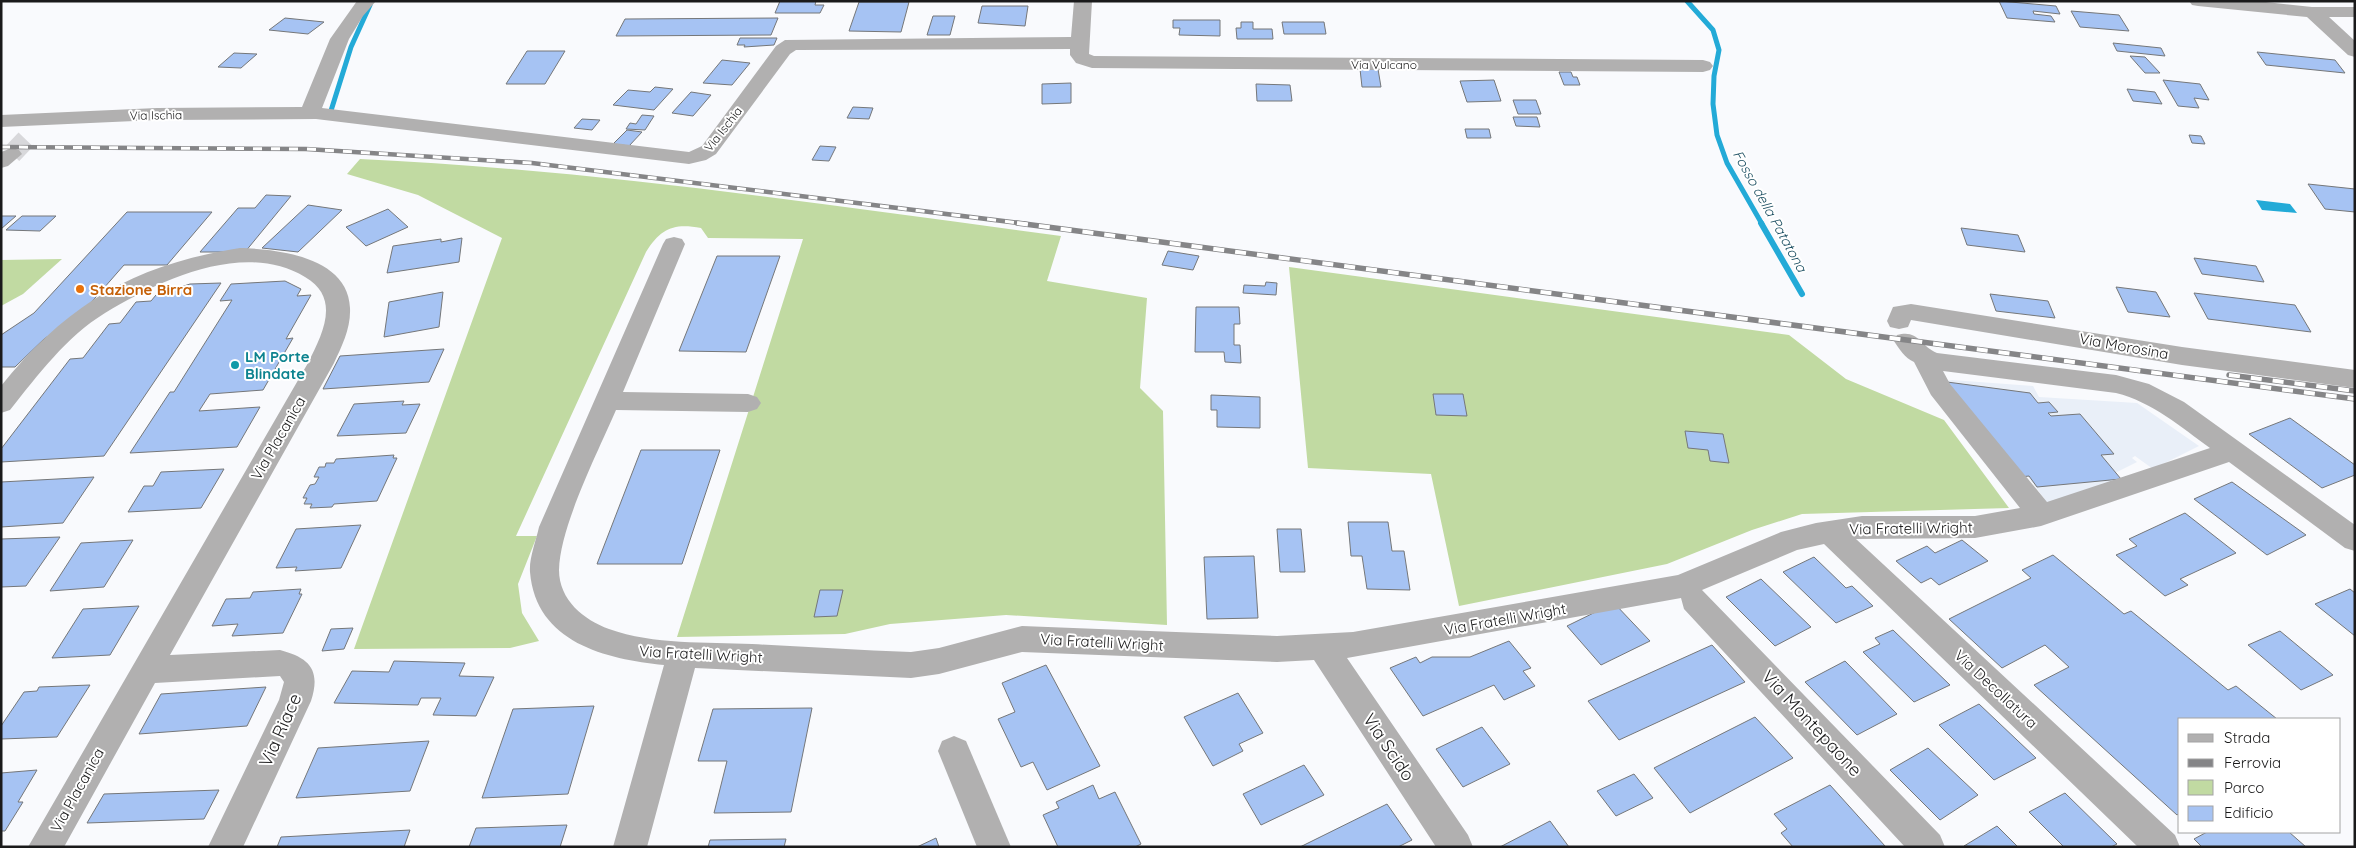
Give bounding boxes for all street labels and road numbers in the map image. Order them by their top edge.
street label: Via Vulcano [1351,57,1417,72]
street label: Via Ischia [701,104,745,154]
street label: Via Ischia [130,107,182,123]
street label: Via Morosina [2078,329,2170,363]
street label: Via Placanica [246,393,310,483]
street label: Via Fratelli Wright [1849,517,1973,539]
street label: Via Fratelli Wright [1443,599,1567,639]
street label: Via Fratelli Wright [1040,629,1164,655]
street label: Via Fratelli Wright [639,641,763,667]
street label: Via Decollatura [1950,646,2042,732]
street label: Via Montepaone [1757,665,1867,781]
street label: Via Riace [254,690,306,770]
street label: Via Scido [1358,709,1420,785]
street label: Via Placanica [46,745,108,835]

